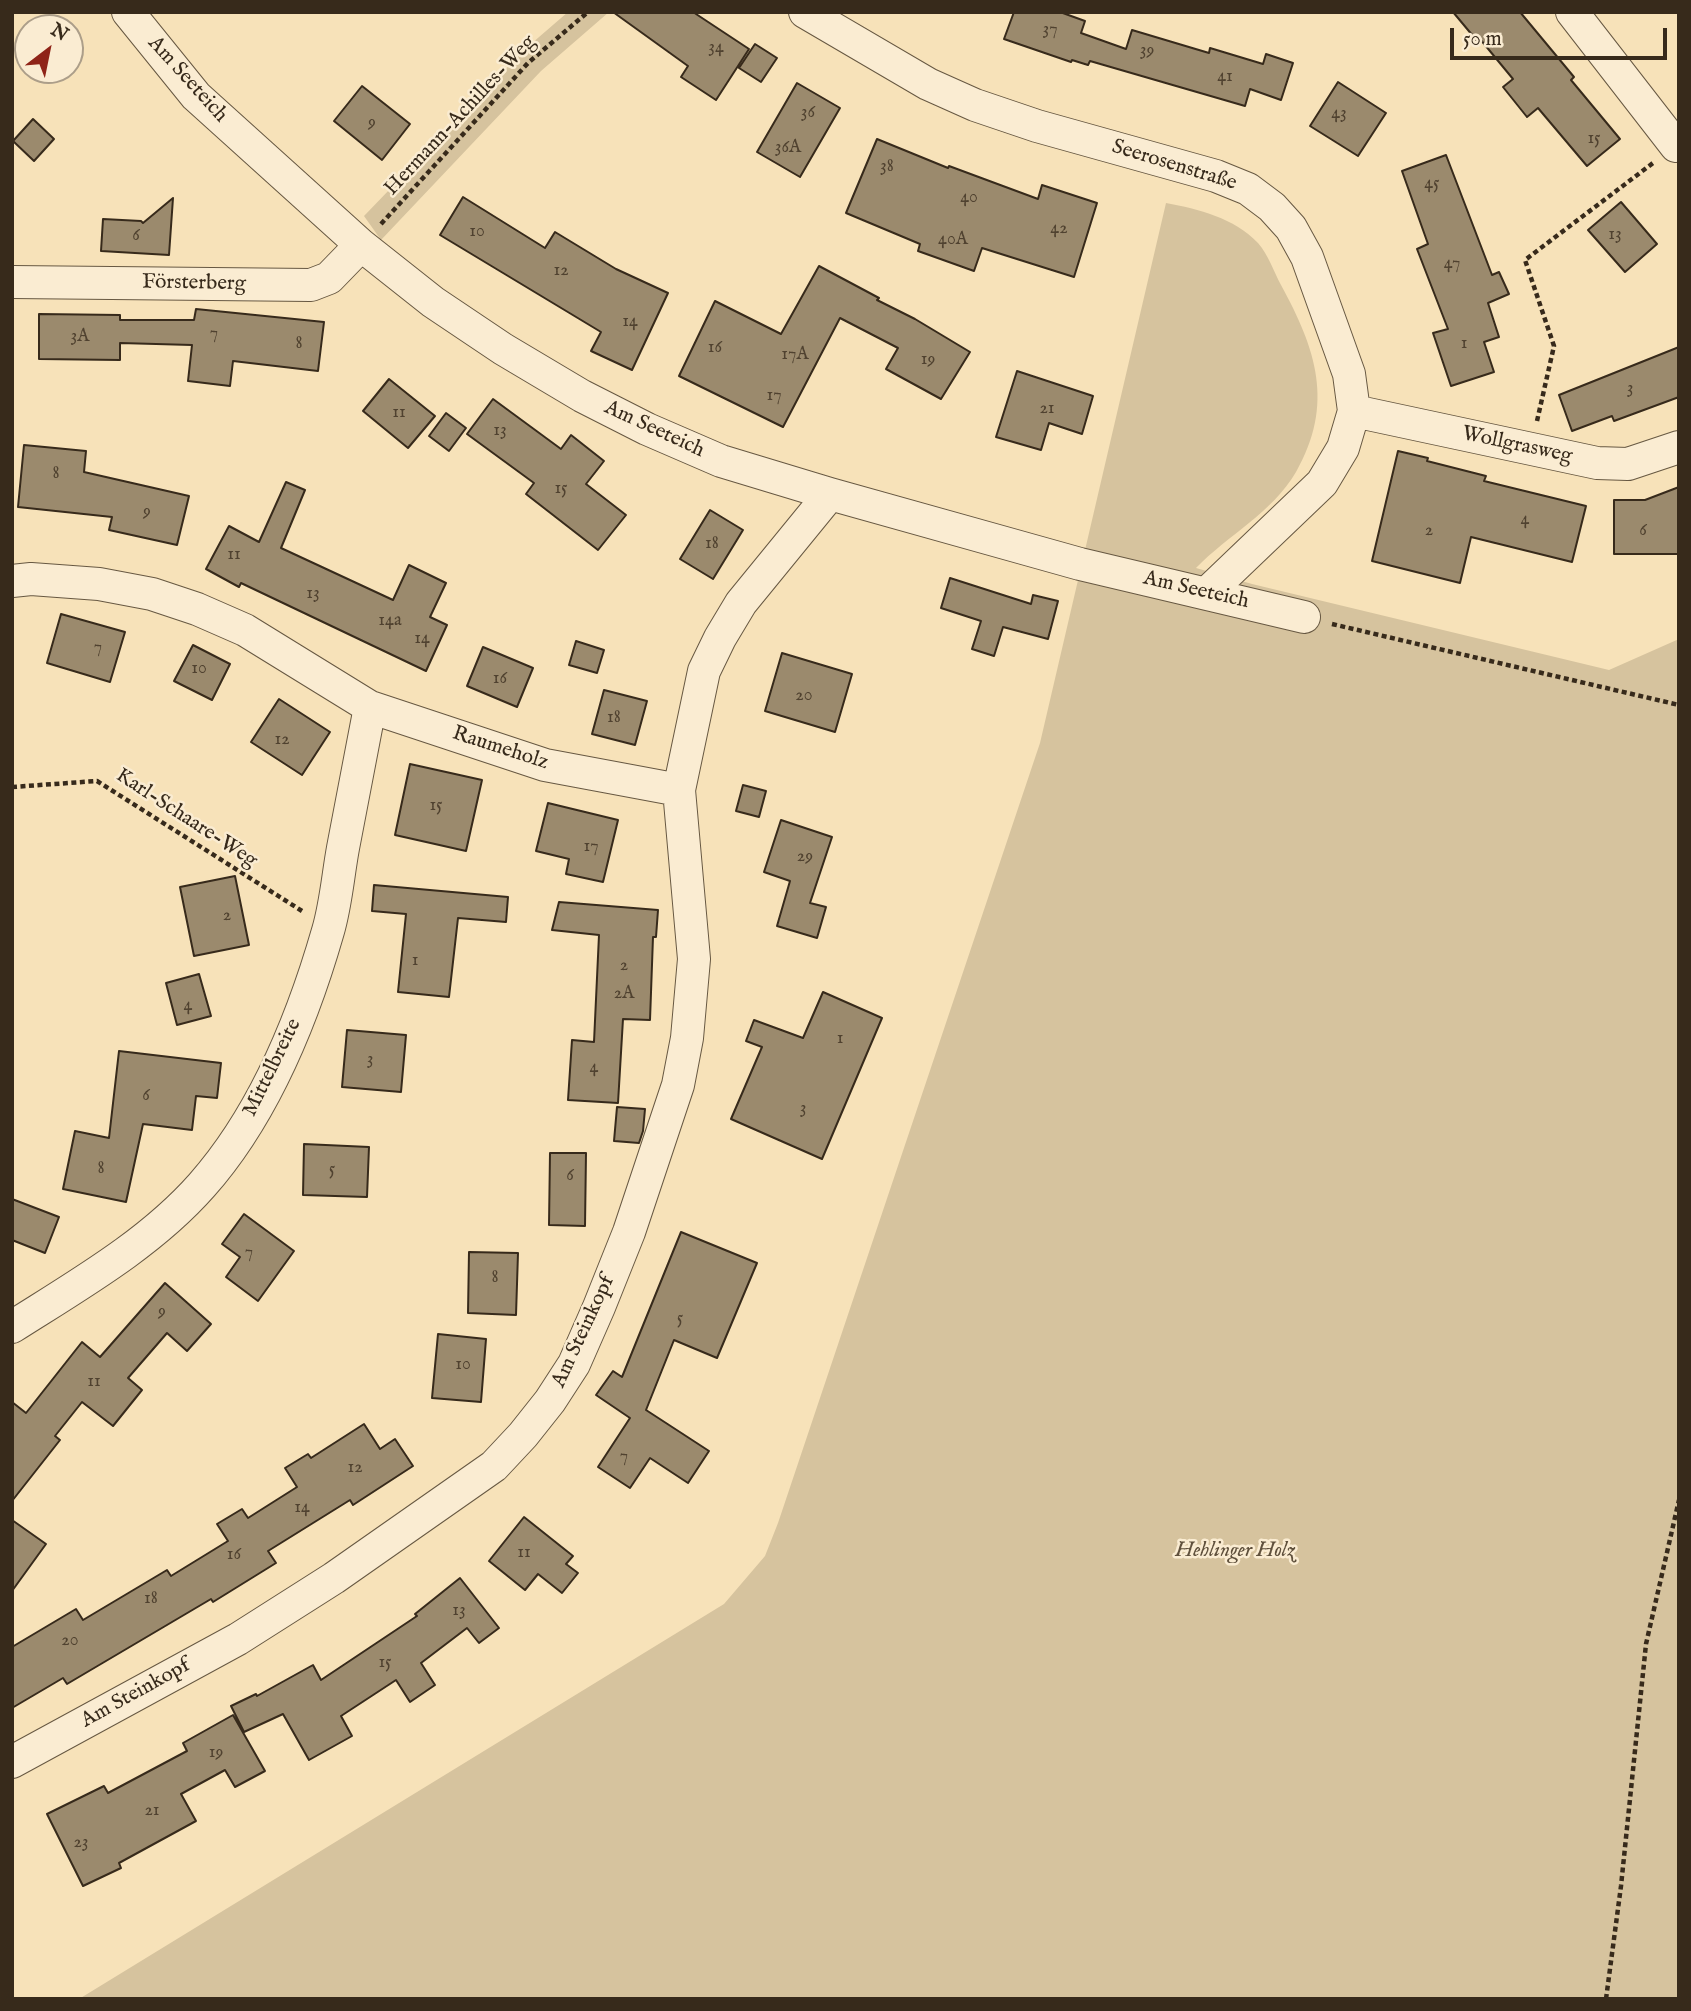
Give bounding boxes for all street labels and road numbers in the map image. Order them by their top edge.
street label: Hermann-Achilles-Weg [380,30,542,202]
street label: Am Seeteich [142,32,232,128]
street label: Seerosenstraße [1109,135,1239,197]
street label: Försterberg [142,270,246,298]
street label: Am Seeteich [600,396,708,464]
street label: Wollgrasweg [1460,422,1574,470]
street label: Am Seeteich [1141,567,1251,615]
street label: Raumeholz [449,722,551,776]
street label: Karl-Schaare-Weg [110,764,262,874]
street label: Mittelbreite [238,1015,308,1121]
street label: Am Steinkopf [547,1272,621,1392]
street label: Am Steinkopf [77,1654,195,1734]

